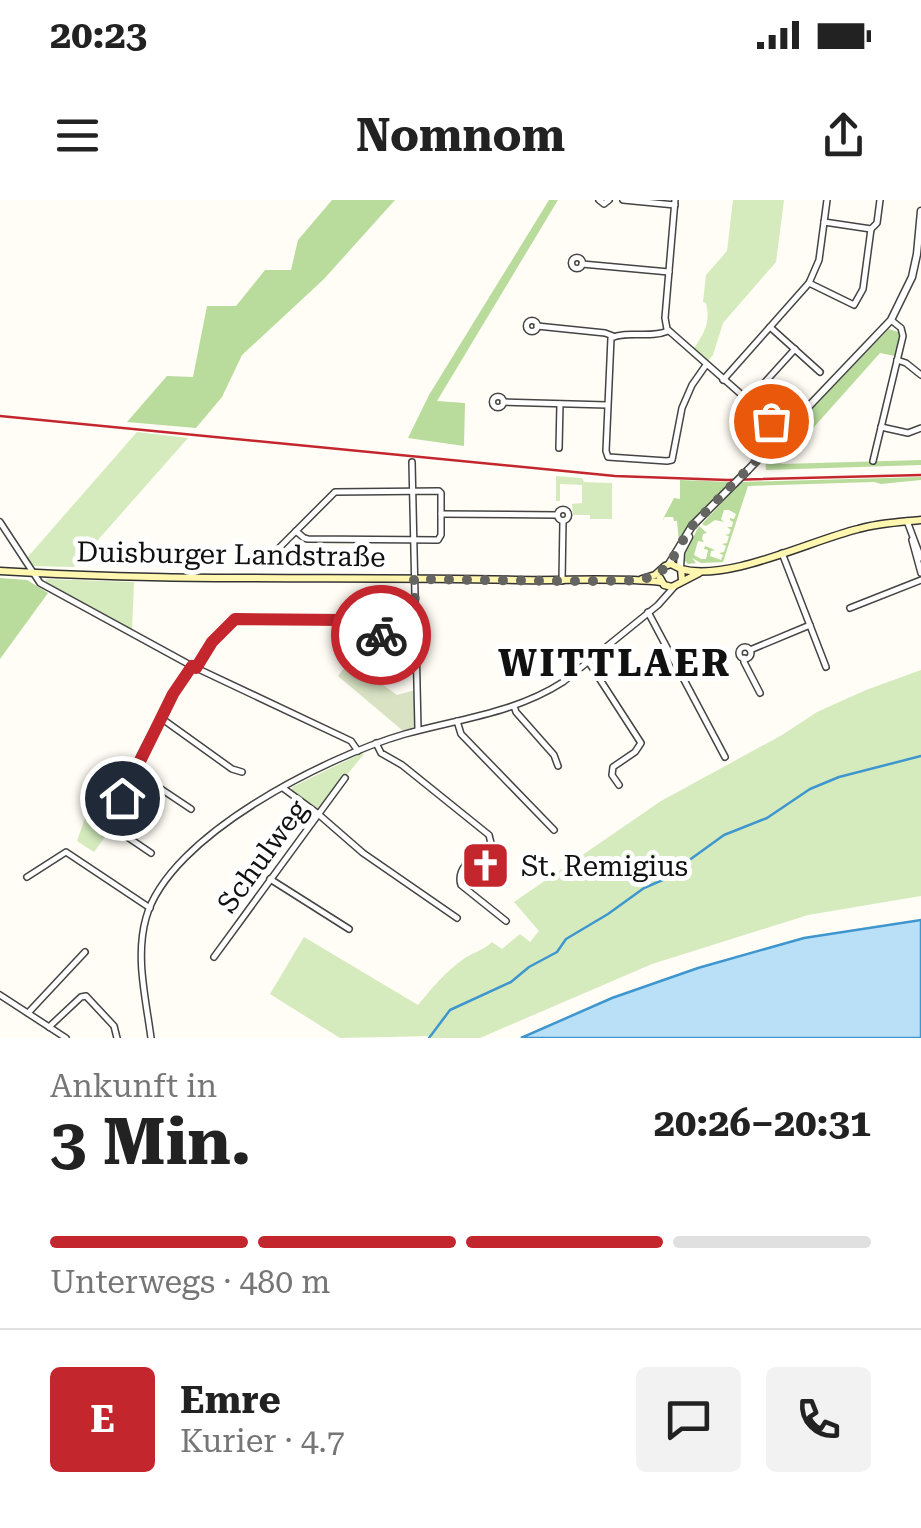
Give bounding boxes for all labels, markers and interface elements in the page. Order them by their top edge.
text: 20:23 [50,13,147,57]
icon: menu [50,108,105,163]
icon: share [816,108,871,163]
text: Nomnom [356,109,565,162]
pin [729,379,814,464]
icon: bag [744,394,799,449]
street label: Duisburger Landstraße [76,535,386,574]
courier [331,585,431,685]
icon: bike [354,608,409,663]
district label: WITTLAER [498,641,732,685]
pin [80,756,165,841]
icon: home [95,771,150,826]
street label: Schulweg [211,793,314,919]
church icon: St. Remigius [460,840,512,892]
place label: St. Remigius [521,850,688,883]
text: Ankunft in [50,1067,217,1105]
text: 20:26–20:31 [654,1101,871,1145]
text: 3 Min. [50,1104,251,1180]
text: Unterwegs · 480 m [50,1263,330,1301]
button: chat [636,1367,741,1472]
button: phone [766,1367,871,1472]
text: Emre [180,1378,281,1422]
text: E [90,1397,115,1441]
text: Kurier · 4.7 [180,1422,345,1460]

